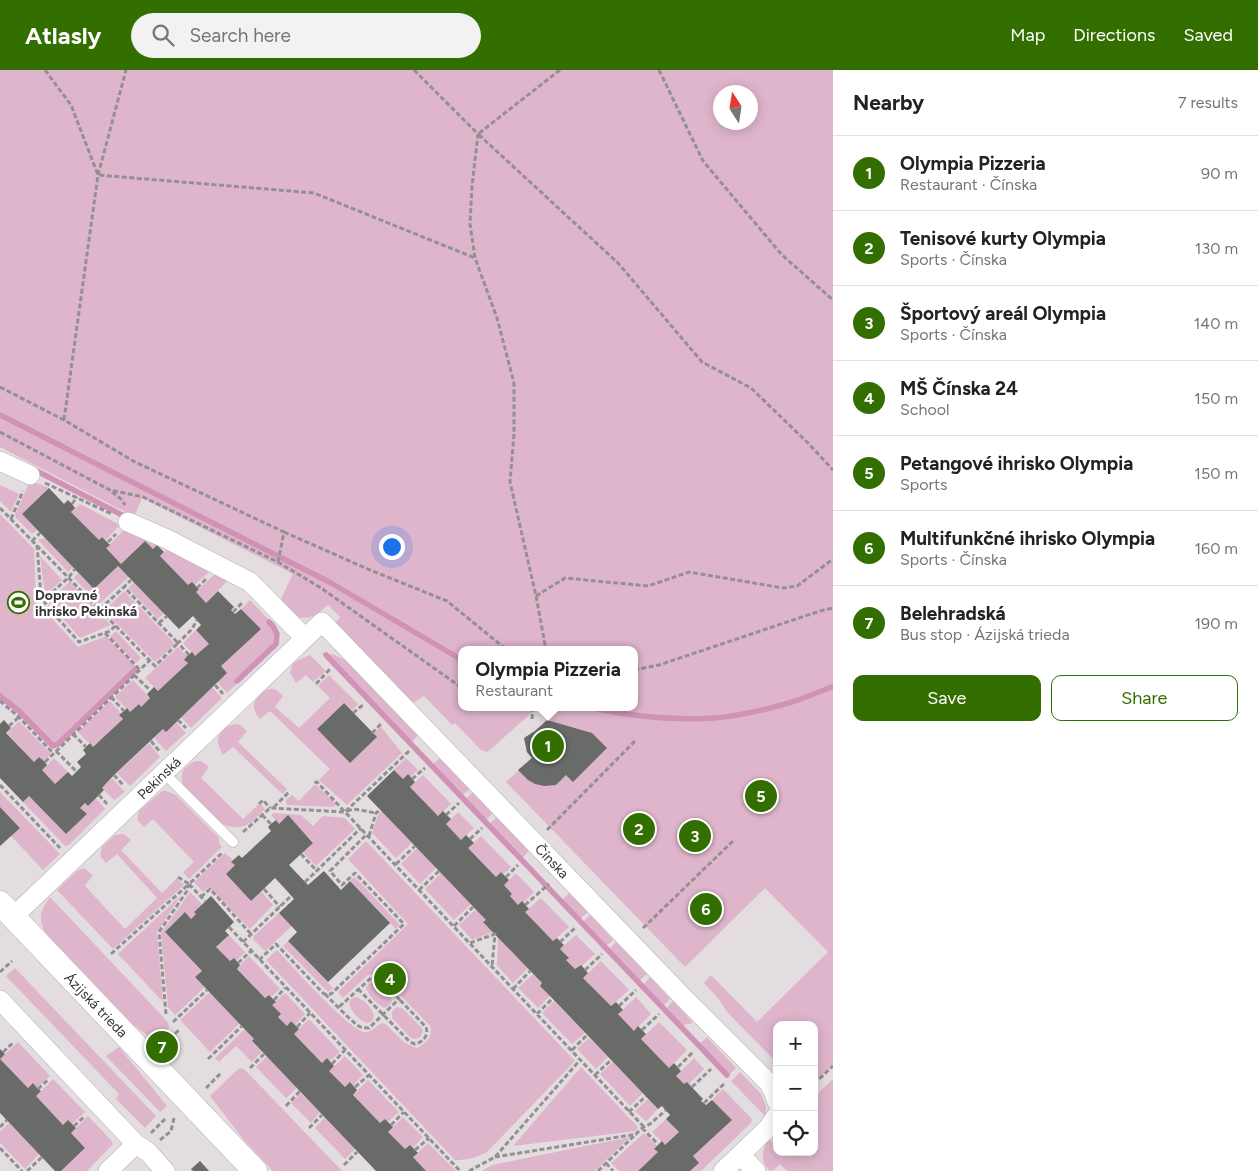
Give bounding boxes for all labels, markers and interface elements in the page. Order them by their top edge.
search box [131,13,481,58]
text: Atlasly [25,21,101,50]
icon: search [149,21,177,49]
text: Search here [189,24,291,47]
text: Map [1010,24,1045,46]
text: Directions [1073,24,1155,46]
text: Saved [1183,24,1233,46]
north arrow [713,85,758,130]
text: Nearby [853,90,924,115]
text: 7 results [1178,93,1238,112]
text: Olympia Pizzeria [900,152,1046,175]
text: 1 [866,164,872,183]
text: 90 m [1201,164,1238,183]
text: Restaurant · Čínska [900,175,1037,194]
text: Tenisové kurty Olympia [900,227,1106,250]
text: 2 [864,239,874,258]
text: 130 m [1195,239,1238,258]
text: Sports · Čínska [900,250,1007,269]
text: Športový areál Olympia [900,302,1106,325]
text: 3 [865,314,873,333]
text: 140 m [1194,314,1238,333]
text: Sports · Čínska [900,325,1007,344]
text: MŠ Čínska 24 [900,377,1018,400]
text: 4 [864,389,874,408]
text: 150 m [1194,389,1238,408]
text: School [900,400,950,419]
text: Petangové ihrisko Olympia [900,452,1133,475]
text: 5 [864,464,874,483]
text: 150 m [1194,464,1238,483]
text: Sports [900,475,947,494]
text: Multifunkčné ihrisko Olympia [900,527,1155,550]
your location [379,534,405,560]
text: 6 [864,539,874,558]
text: 160 m [1195,539,1238,558]
text: Sports · Čínska [900,550,1007,569]
place label: Dopravné ihrisko Pekinská [35,587,137,620]
sports icon: Dopravné ihrisko Pekinská [7,591,31,615]
text: Belehradská [900,602,1005,625]
text: 7 [865,614,873,633]
text: 190 m [1195,614,1238,633]
text: Bus stop · Ázijská trieda [900,625,1070,644]
popup [458,646,638,711]
text: Olympia Pizzeria [475,658,621,681]
button: Save [853,675,1041,721]
button: Share [1051,675,1238,721]
text: Restaurant [475,681,553,700]
pin: 1 [532,727,564,765]
street label: Pekinská [134,754,185,803]
pin: 5 [745,777,777,815]
pin: 2 [623,810,655,848]
pin: 3 [679,817,711,855]
street label: Čínska [531,841,572,882]
pin: 6 [690,890,722,928]
pin: 4 [374,960,406,998]
street label: Ázijská trieda [61,969,131,1041]
map controls [773,1021,818,1156]
button: + [773,1021,818,1066]
pin: 7 [146,1028,178,1066]
button: − [773,1066,818,1111]
button: locate [773,1111,818,1156]

